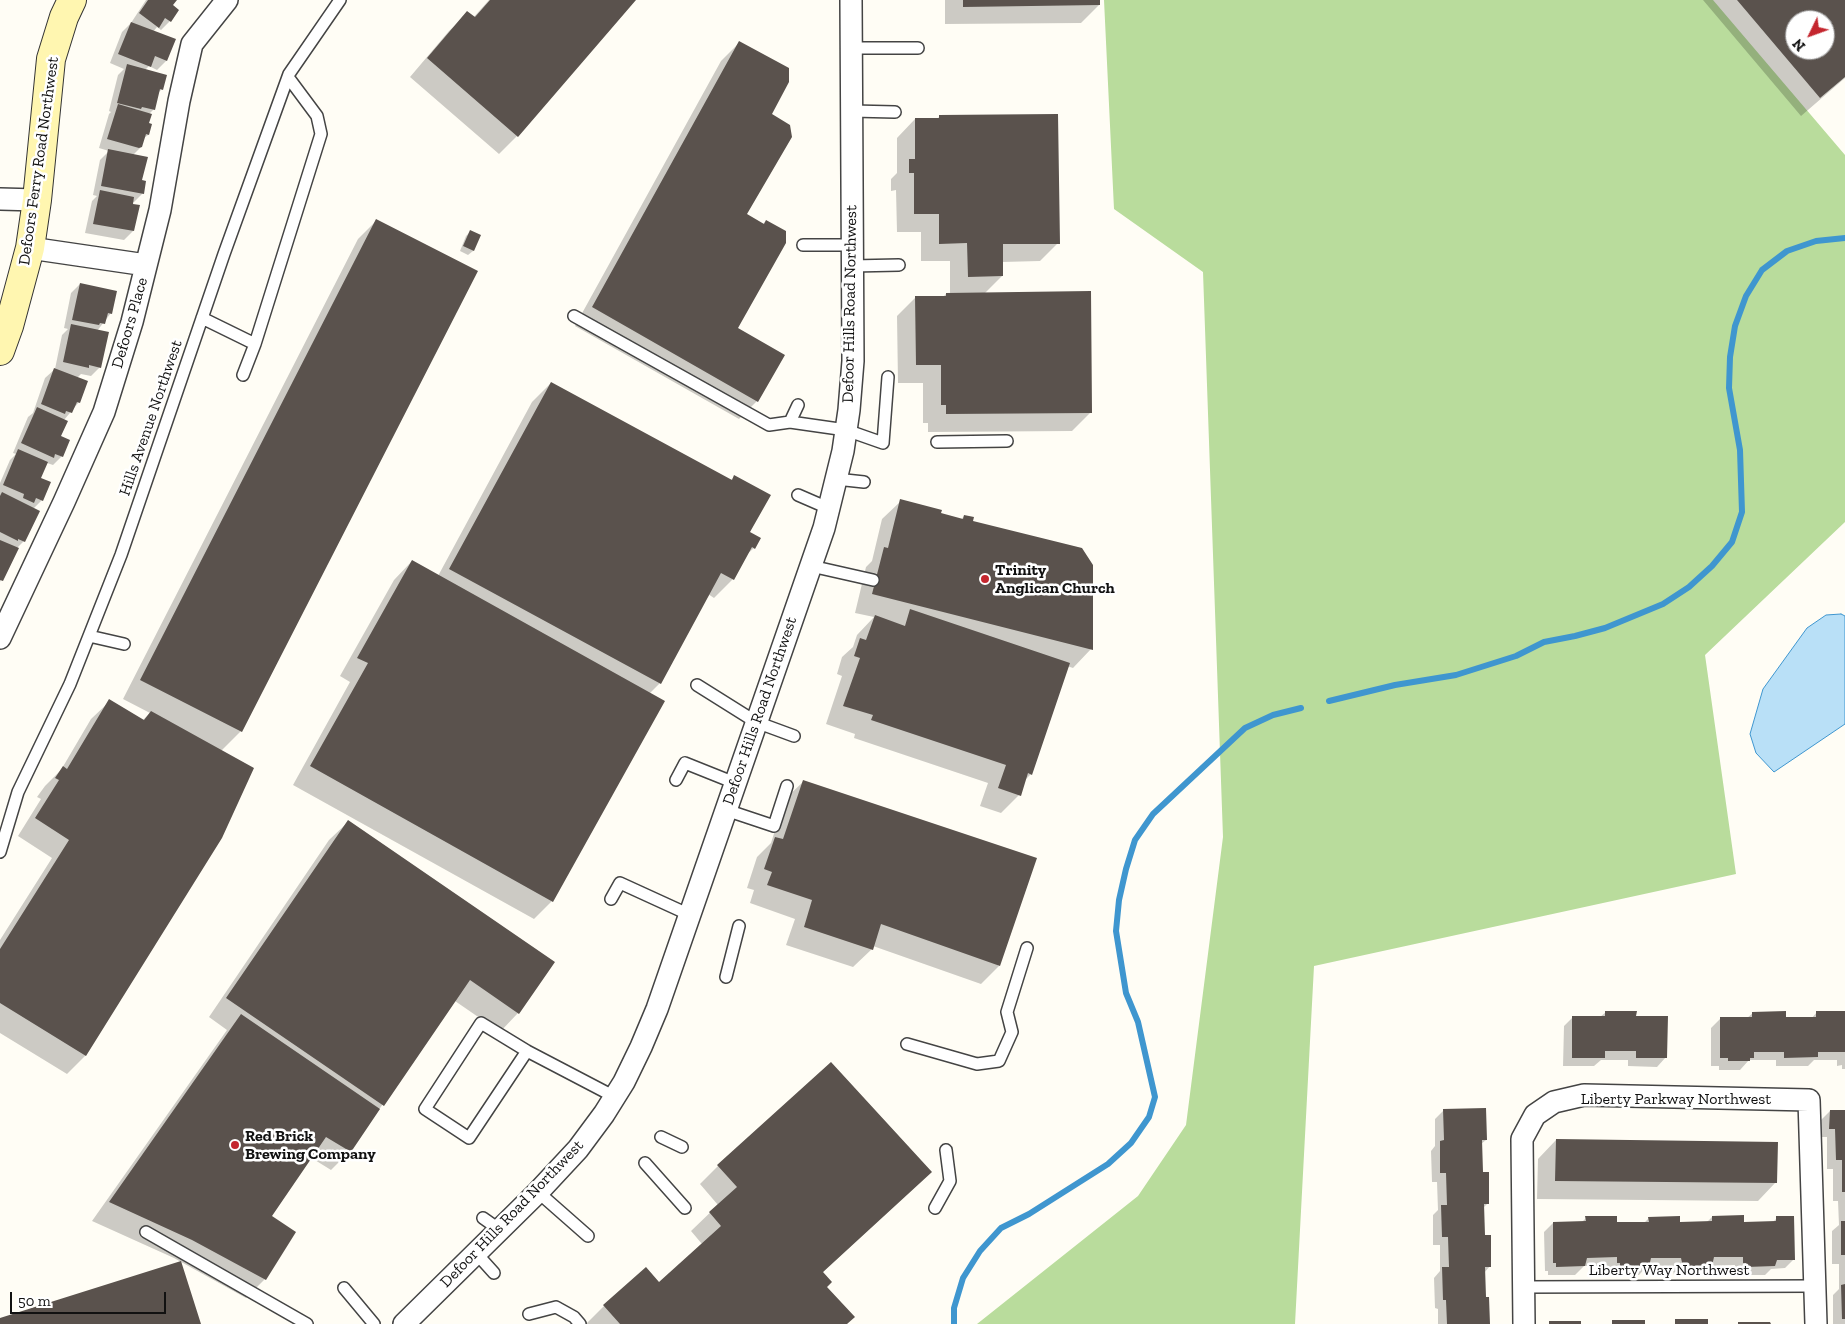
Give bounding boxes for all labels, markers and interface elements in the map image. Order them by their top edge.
north arrow [1785,10,1835,60]
text: N [1789,35,1809,54]
street label: Defoors Ferry Road Northwest [15,55,63,267]
street label: Defoor Hills Road Northwest [839,205,861,403]
street label: Defoors Place [108,275,152,371]
street label: Hills Avenue Northwest [115,338,187,498]
place label: Trinity Anglican Church [995,560,1115,598]
marker: Trinity Anglican Church [979,573,991,585]
street label: Defoor Hills Road Northwest [719,614,801,808]
street label: Liberty Parkway Northwest [1581,1089,1771,1109]
place label: Red Brick Brewing Company [245,1126,376,1164]
street label: Defoor Hills Road Northwest [436,1136,588,1292]
marker: Red Brick Brewing Company [229,1139,241,1151]
street label: Liberty Way Northwest [1589,1260,1749,1280]
scale bar [12,1282,169,1314]
text: 50 m [18,1292,51,1310]

